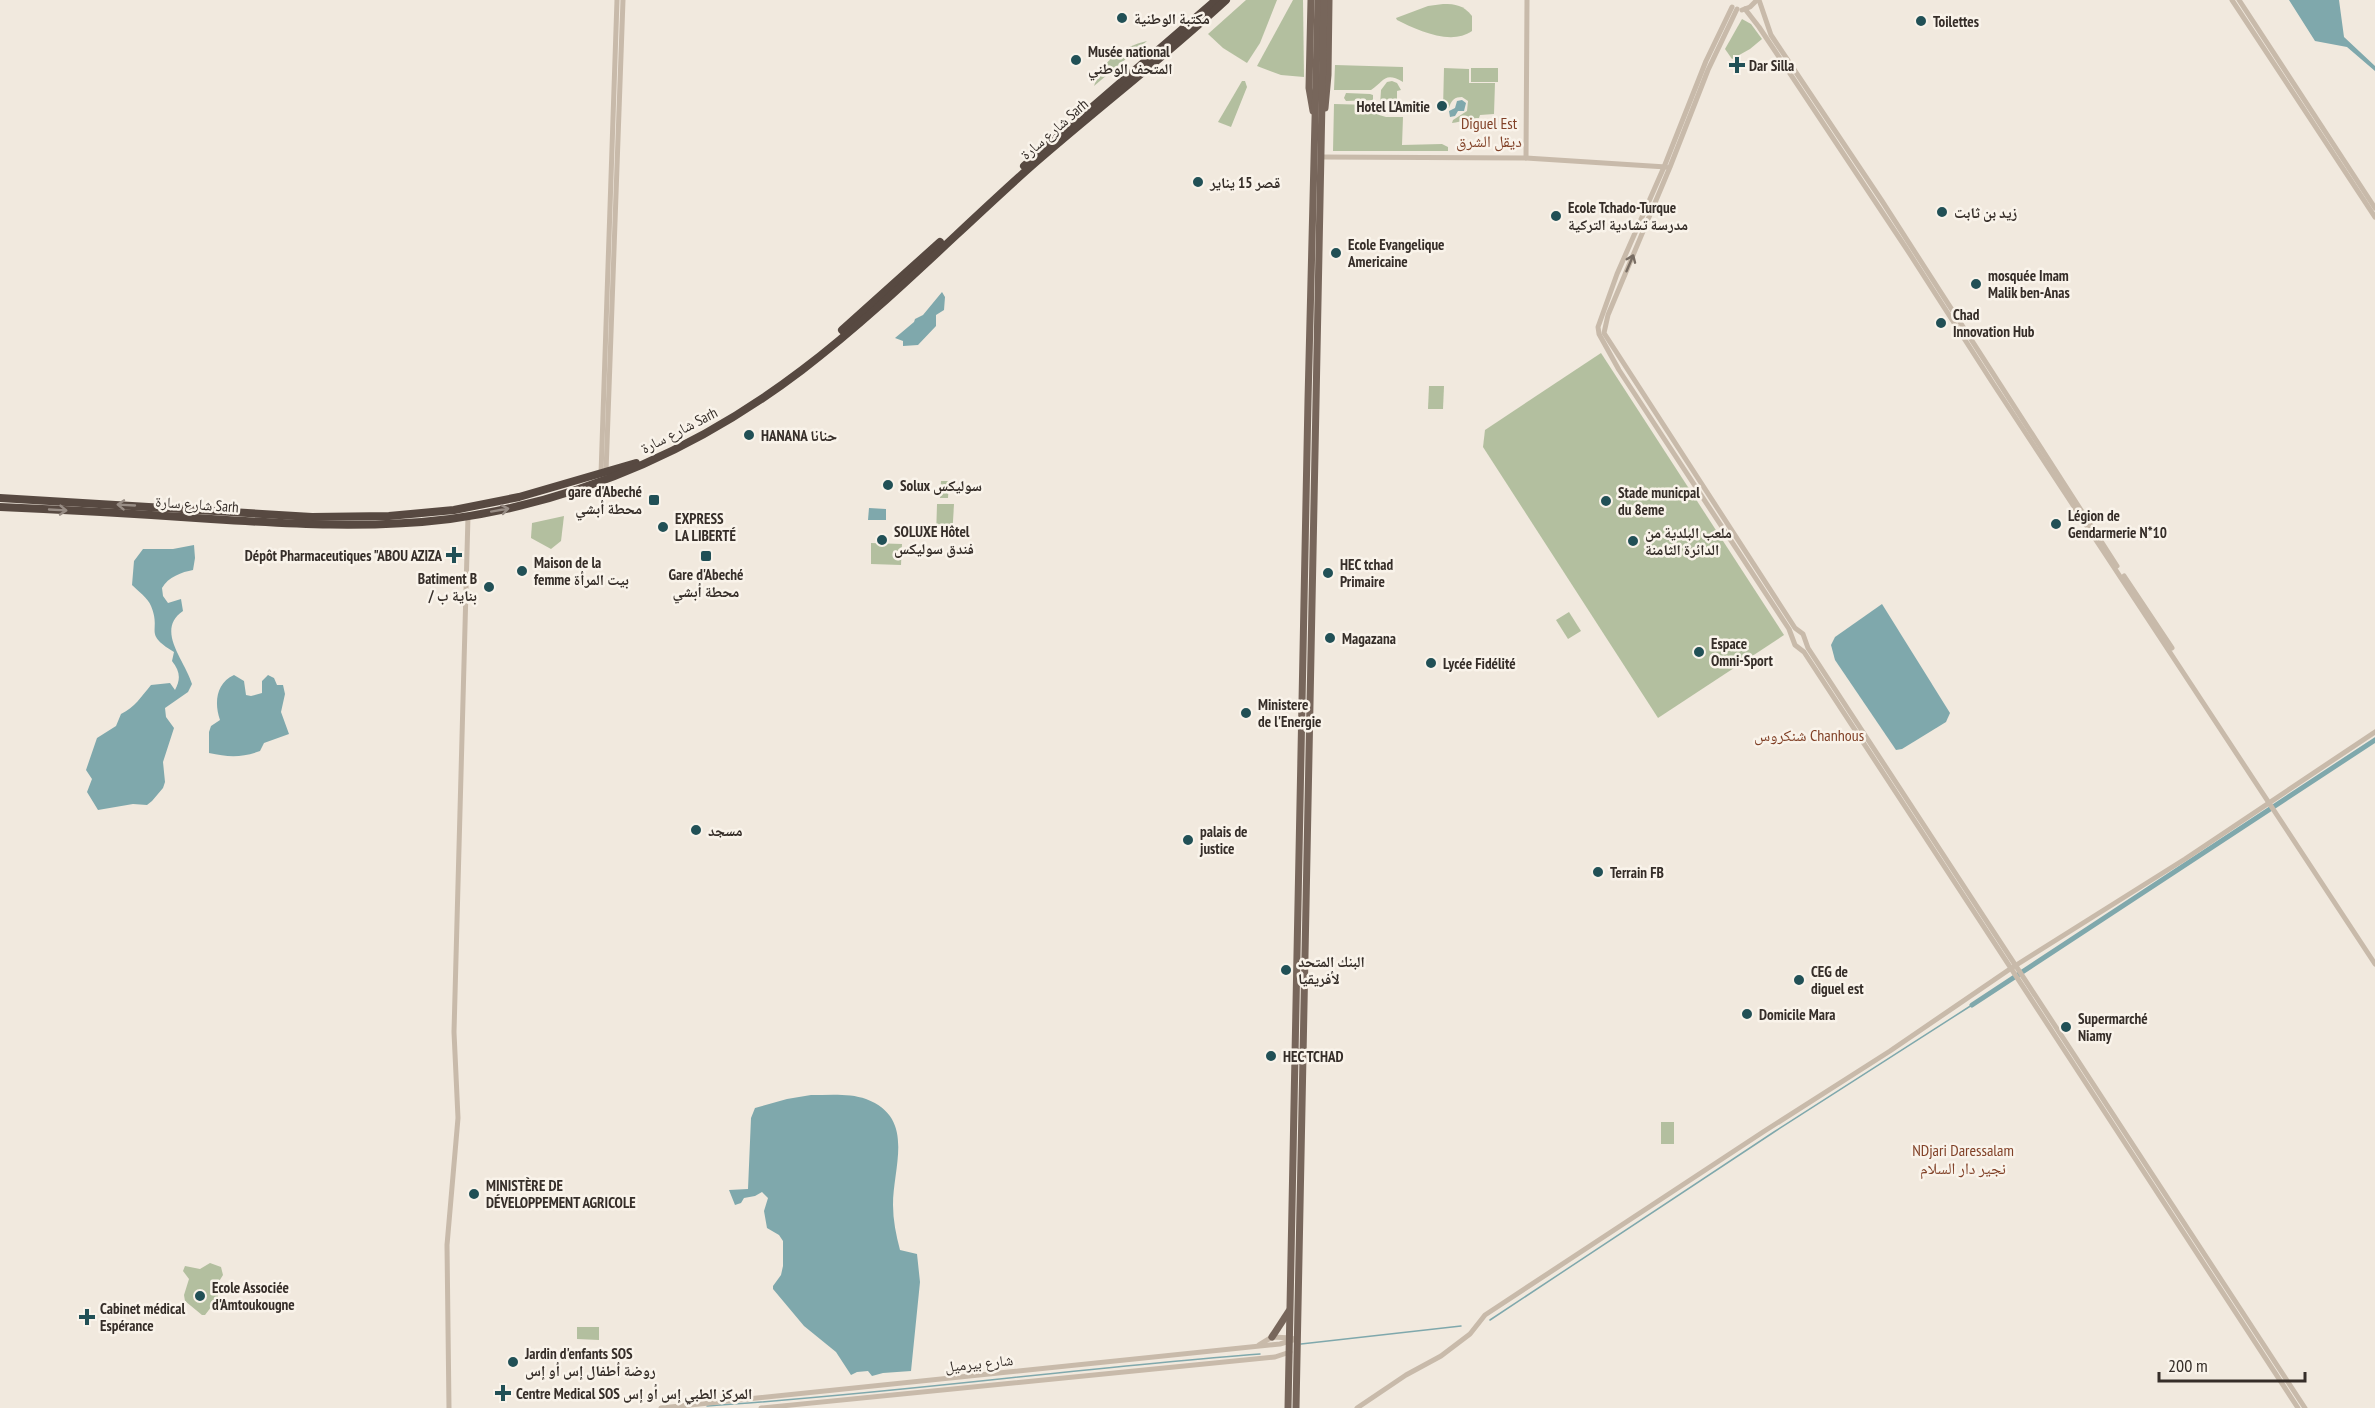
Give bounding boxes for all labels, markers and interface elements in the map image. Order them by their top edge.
place label: مكتبة الوطنية [1134,9,1210,28]
marker: مكتبة الوطنية [1115,11,1129,25]
place label: Toilettes [1933,12,1979,31]
marker: Toilettes [1914,14,1928,28]
place label: Musée national المتحف الوطني [1088,42,1172,80]
marker: Musée national المتحف الوطني [1069,53,1083,67]
place label: Dar Silla [1749,56,1794,75]
marker: Dar Silla [1730,58,1744,72]
street label: شارع سارة Sarh [1016,94,1092,164]
place label: Hotel L'Amitie [1357,97,1430,116]
marker: Hotel L'Amitie [1435,99,1449,113]
district label: Diguel Est ديقل الشرق [1456,113,1522,152]
place label: قصر 15 يناير [1209,173,1280,192]
marker: قصر 15 يناير [1191,175,1205,189]
place label: Ecole Tchado-Turque مدرسة تشادية التركية [1568,198,1688,234]
place label: زيد بن ثابت [1954,203,2018,222]
marker: زيد بن ثابت [1935,205,1949,219]
marker: Ecole Tchado-Turque مدرسة تشادية التركية [1549,209,1563,223]
place label: Ecole Evangelique Americaine [1347,235,1445,271]
marker: Ecole Evangelique Americaine [1329,246,1343,260]
one-way arrow [1626,254,1637,272]
place label: mosquée Imam Malik ben-Anas [1988,266,2070,302]
marker: mosquée Imam Malik ben-Anas [1969,277,1983,291]
place label: Chad Innovation Hub [1953,305,2035,341]
marker: Chad Innovation Hub [1934,316,1948,330]
street label: شارع سارة Sarh [637,403,721,458]
place label: HANANA حنانا [761,426,837,445]
marker: HANANA حنانا [742,428,756,442]
place label: Solux سوليكس [900,476,982,495]
marker: Solux سوليكس [881,478,895,492]
place label: gare d'Abeché محطة أبشي [568,482,642,520]
place label: Stade municpal du 8eme [1618,483,1700,519]
street label: شارع سارة Sarh [155,492,239,517]
marker: gare d'Abeché محطة أبشي [647,493,661,507]
marker: Stade municpal du 8eme [1599,494,1613,508]
one-way arrow [117,499,137,510]
one-way arrow [48,504,68,515]
one-way arrow [490,504,510,515]
place label: Légion de Gendarmerie N*10 [2068,506,2167,542]
place label: EXPRESS LA LIBERTÉ [675,509,736,545]
marker: Légion de Gendarmerie N*10 [2049,517,2063,531]
marker: EXPRESS LA LIBERTÉ [656,520,670,534]
place label: SOLUXE Hôtel فندق سوليكس [894,522,974,558]
place label: ملعب البلدية من الدائرة الثامنة [1645,523,1732,559]
marker: SOLUXE Hôtel فندق سوليكس [875,533,889,547]
marker: ملعب البلدية من الدائرة الثامنة [1626,534,1640,548]
place label: Dépôt Pharmaceutiques "ABOU AZIZA [245,546,442,565]
marker: Dépôt Pharmaceutiques "ABOU AZIZA [447,548,461,562]
marker: Gare d'Abeché محطة أبشي [699,549,713,563]
place label: Maison de la femme بيت المرأة [534,553,629,589]
place label: HEC tchad Primaire [1340,555,1393,591]
marker: Maison de la femme بيت المرأة [515,564,529,578]
place label: Gare d'Abeché محطة أبشي [669,565,743,603]
marker: HEC tchad Primaire [1321,566,1335,580]
place label: Batiment B / بناية ب [418,569,477,605]
marker: Batiment B / بناية ب [482,580,496,594]
place label: Magazana [1342,629,1396,648]
marker: Magazana [1323,631,1337,645]
place label: Espace Omni-Sport [1711,634,1774,670]
marker: Espace Omni-Sport [1692,645,1706,659]
place label: Lycée Fidélité [1443,654,1516,673]
marker: Lycée Fidélité [1424,656,1438,670]
place label: Ministere de l'Energie [1258,695,1322,731]
marker: Ministere de l'Energie [1239,706,1253,720]
district label: شنكروس Chanhous [1754,725,1864,746]
place label: مسجد [708,821,743,840]
place label: palais de justice [1199,822,1248,858]
marker: مسجد [689,823,703,837]
marker: palais de justice [1181,833,1195,847]
place label: Terrain FB [1610,863,1664,882]
marker: Terrain FB [1591,865,1605,879]
place label: البنك المتحد لأفريقيا [1298,952,1365,988]
place label: CEG de diguel est [1811,962,1864,998]
marker: البنك المتحد لأفريقيا [1279,963,1293,977]
marker: CEG de diguel est [1792,973,1806,987]
place label: Domicile Mara [1759,1005,1836,1024]
marker: Domicile Mara [1740,1007,1754,1021]
place label: Supermarché Niamy [2078,1009,2148,1045]
marker: Supermarché Niamy [2059,1020,2073,1034]
place label: HEC TCHAD [1283,1047,1343,1066]
marker: HEC TCHAD [1264,1049,1278,1063]
district label: NDjari Daressalam نجير دار السلام [1912,1140,2014,1179]
place label: MINISTÈRE DE DÉVELOPPEMENT AGRICOLE [486,1176,636,1212]
marker: MINISTÈRE DE DÉVELOPPEMENT AGRICOLE [467,1187,481,1201]
place label: Ecole Associée d'Amtoukougne [212,1278,295,1314]
marker: Ecole Associée d'Amtoukougne [193,1289,207,1303]
place label: Cabinet médical Espérance [100,1299,185,1335]
marker: Cabinet médical Espérance [78,1308,96,1326]
place label: Jardin d'enfants SOS روضة أطفال إس أو إس [524,1344,656,1380]
scale bar [2159,1345,2304,1383]
street label: شارع بيرميل [944,1350,1014,1377]
text: 200 m [2168,1354,2208,1377]
marker: Jardin d'enfants SOS روضة أطفال إس أو إس [506,1355,520,1369]
marker: Centre Medical SOS المركز الطبي إس أو إس [494,1384,512,1402]
place label: Centre Medical SOS المركز الطبي إس أو إس [516,1384,752,1405]

